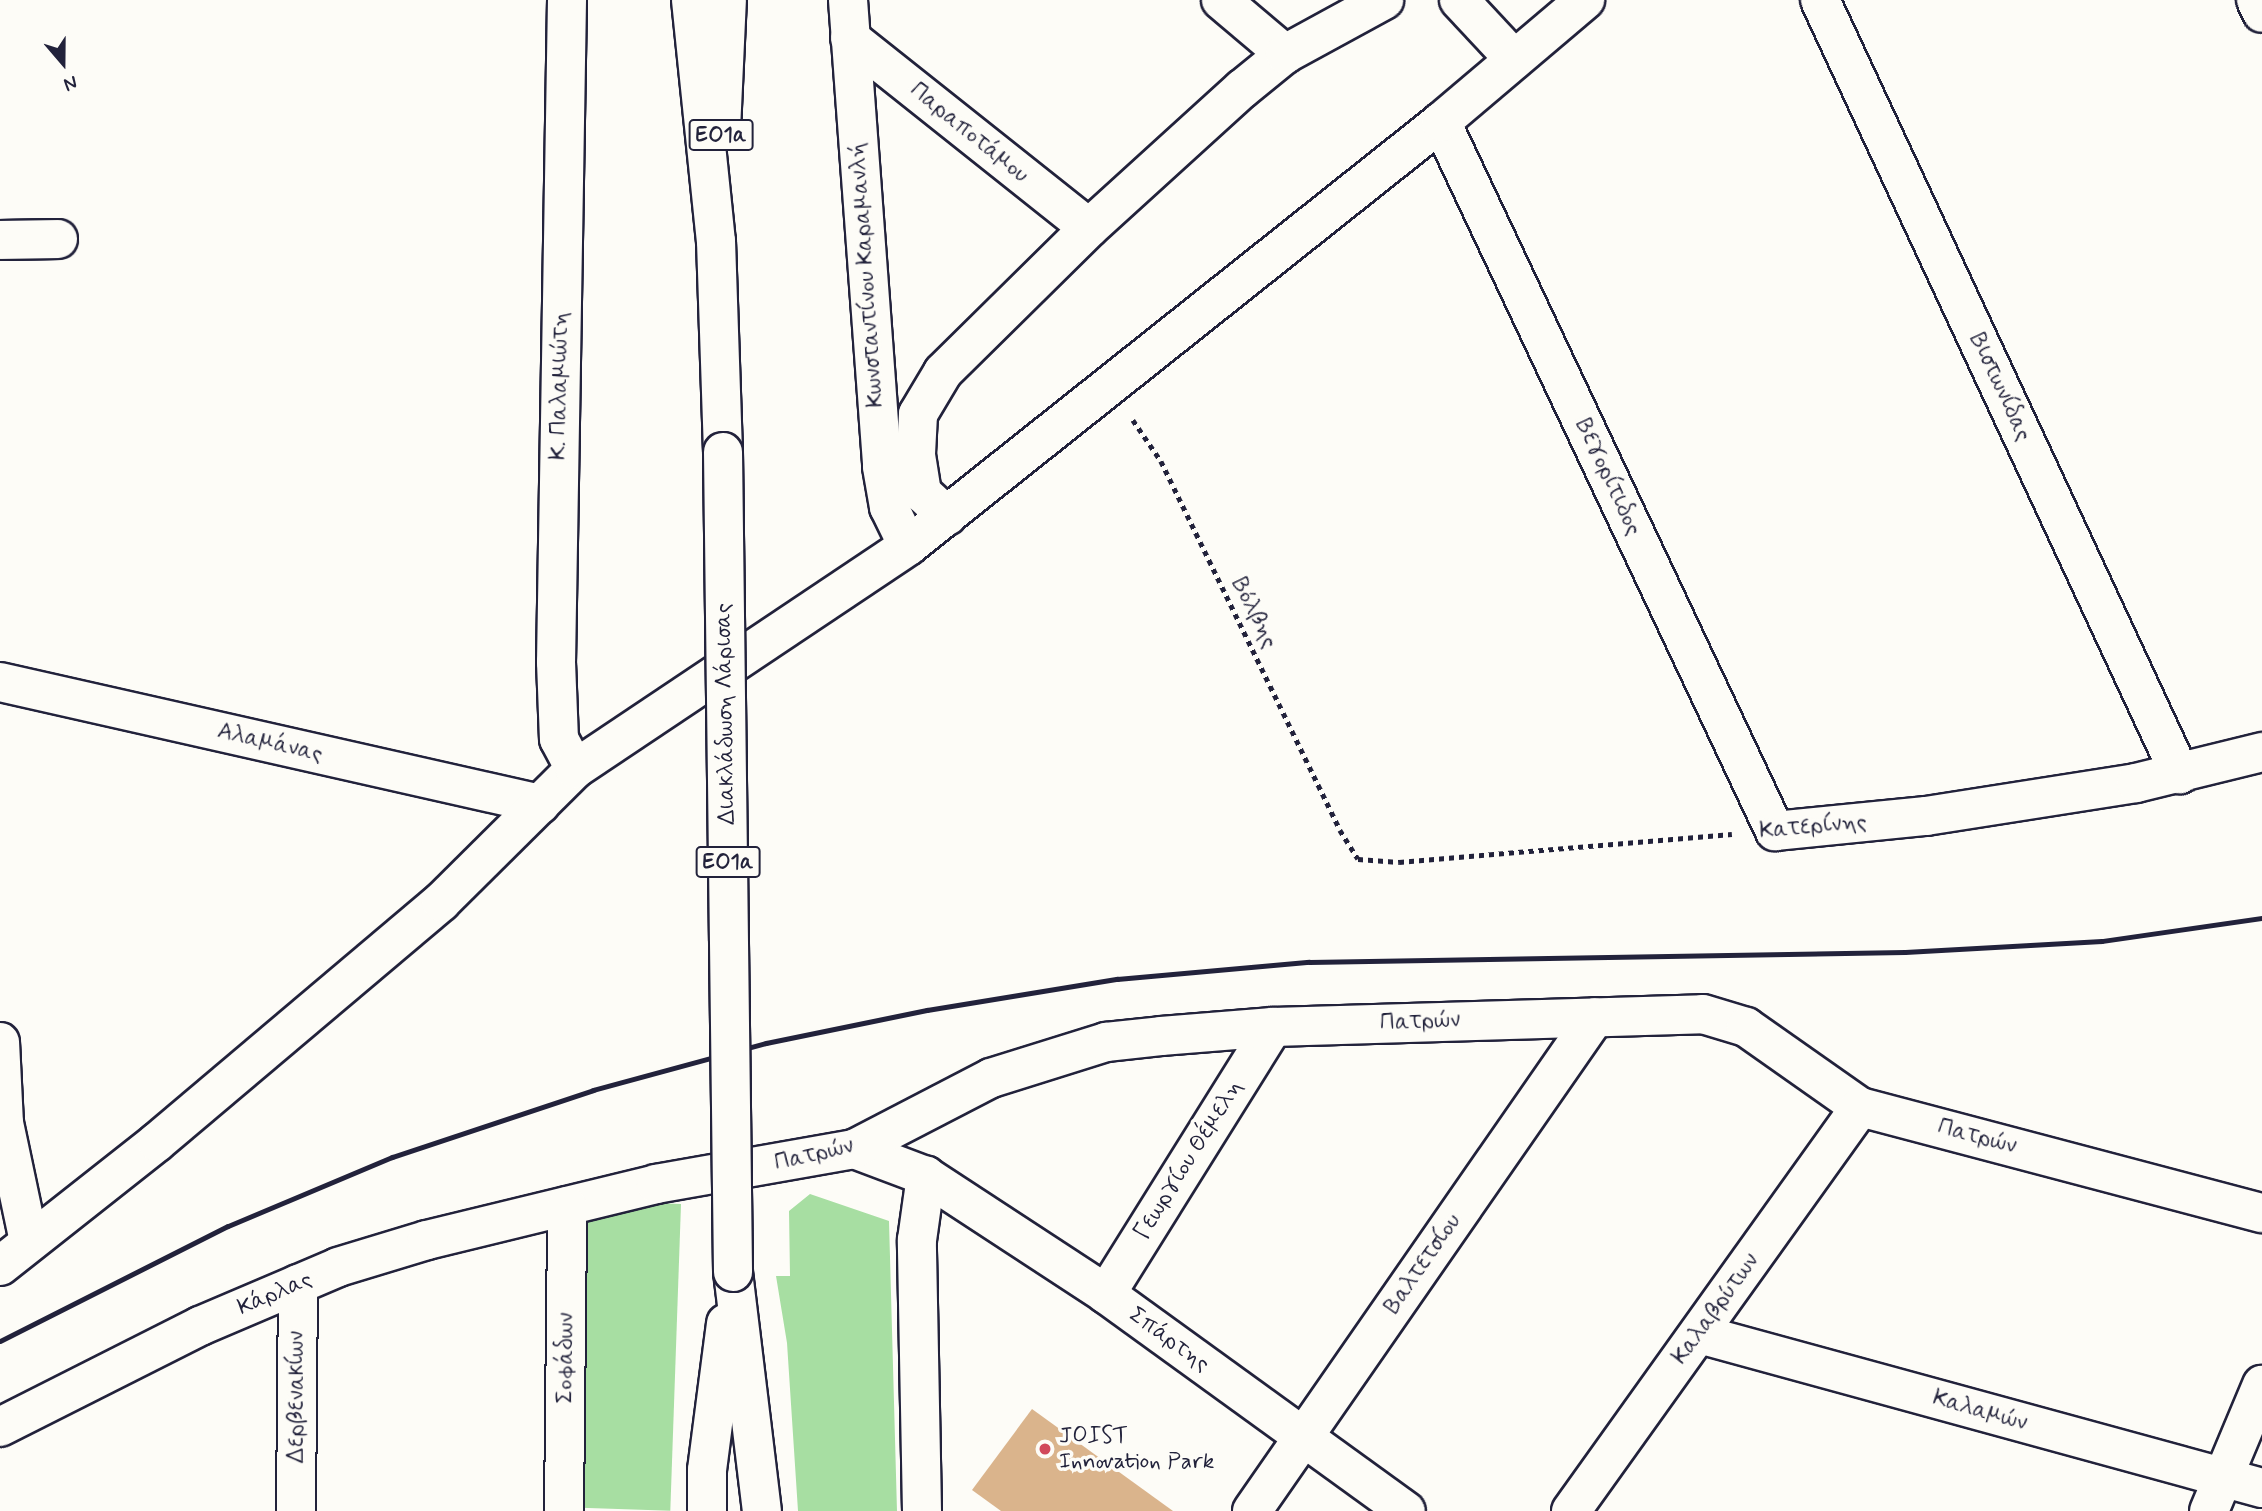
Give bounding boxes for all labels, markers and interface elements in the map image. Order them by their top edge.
north arrow [28,28,98,98]
text: N [60,69,81,97]
street label: Παραποτάμου [904,77,1034,189]
road number: ΕΟ1α [688,118,754,152]
street label: Κωνσταντίνου Καραμανλή [844,142,890,408]
street label: Κ. Παλαμιώτη [545,312,575,460]
street label: Βιστωνίδας [1963,329,2037,445]
street label: Βεγορίτιδος [1569,414,1647,540]
street label: Βόλβης [1225,573,1283,653]
street label: Διακλάδωση Λάρισας [710,603,742,825]
street label: Αλαμάνας [215,718,325,768]
street label: Κατερίνης [1758,809,1868,845]
road number: ΕΟ1α [695,844,761,880]
street label: Πατρών [1379,1007,1461,1037]
street label: Γεωργίου Θέμελη [1129,1075,1249,1245]
street label: Πατρών [1935,1113,2019,1161]
street label: Πατρών [772,1133,856,1177]
street label: Βαλτετσίου [1378,1209,1468,1319]
street label: Καλαβρύτων [1666,1248,1766,1370]
street label: Κάρλας [234,1266,316,1322]
street label: Σπάρτης [1123,1302,1215,1378]
street label: Σοφάδων [551,1312,581,1404]
street label: Δερβενακίων [283,1331,311,1463]
street label: Καλαμών [1930,1384,2030,1438]
place label: JOIST Innovation Park [1059,1422,1213,1476]
marker: JOIST Innovation Park [1037,1441,1053,1457]

